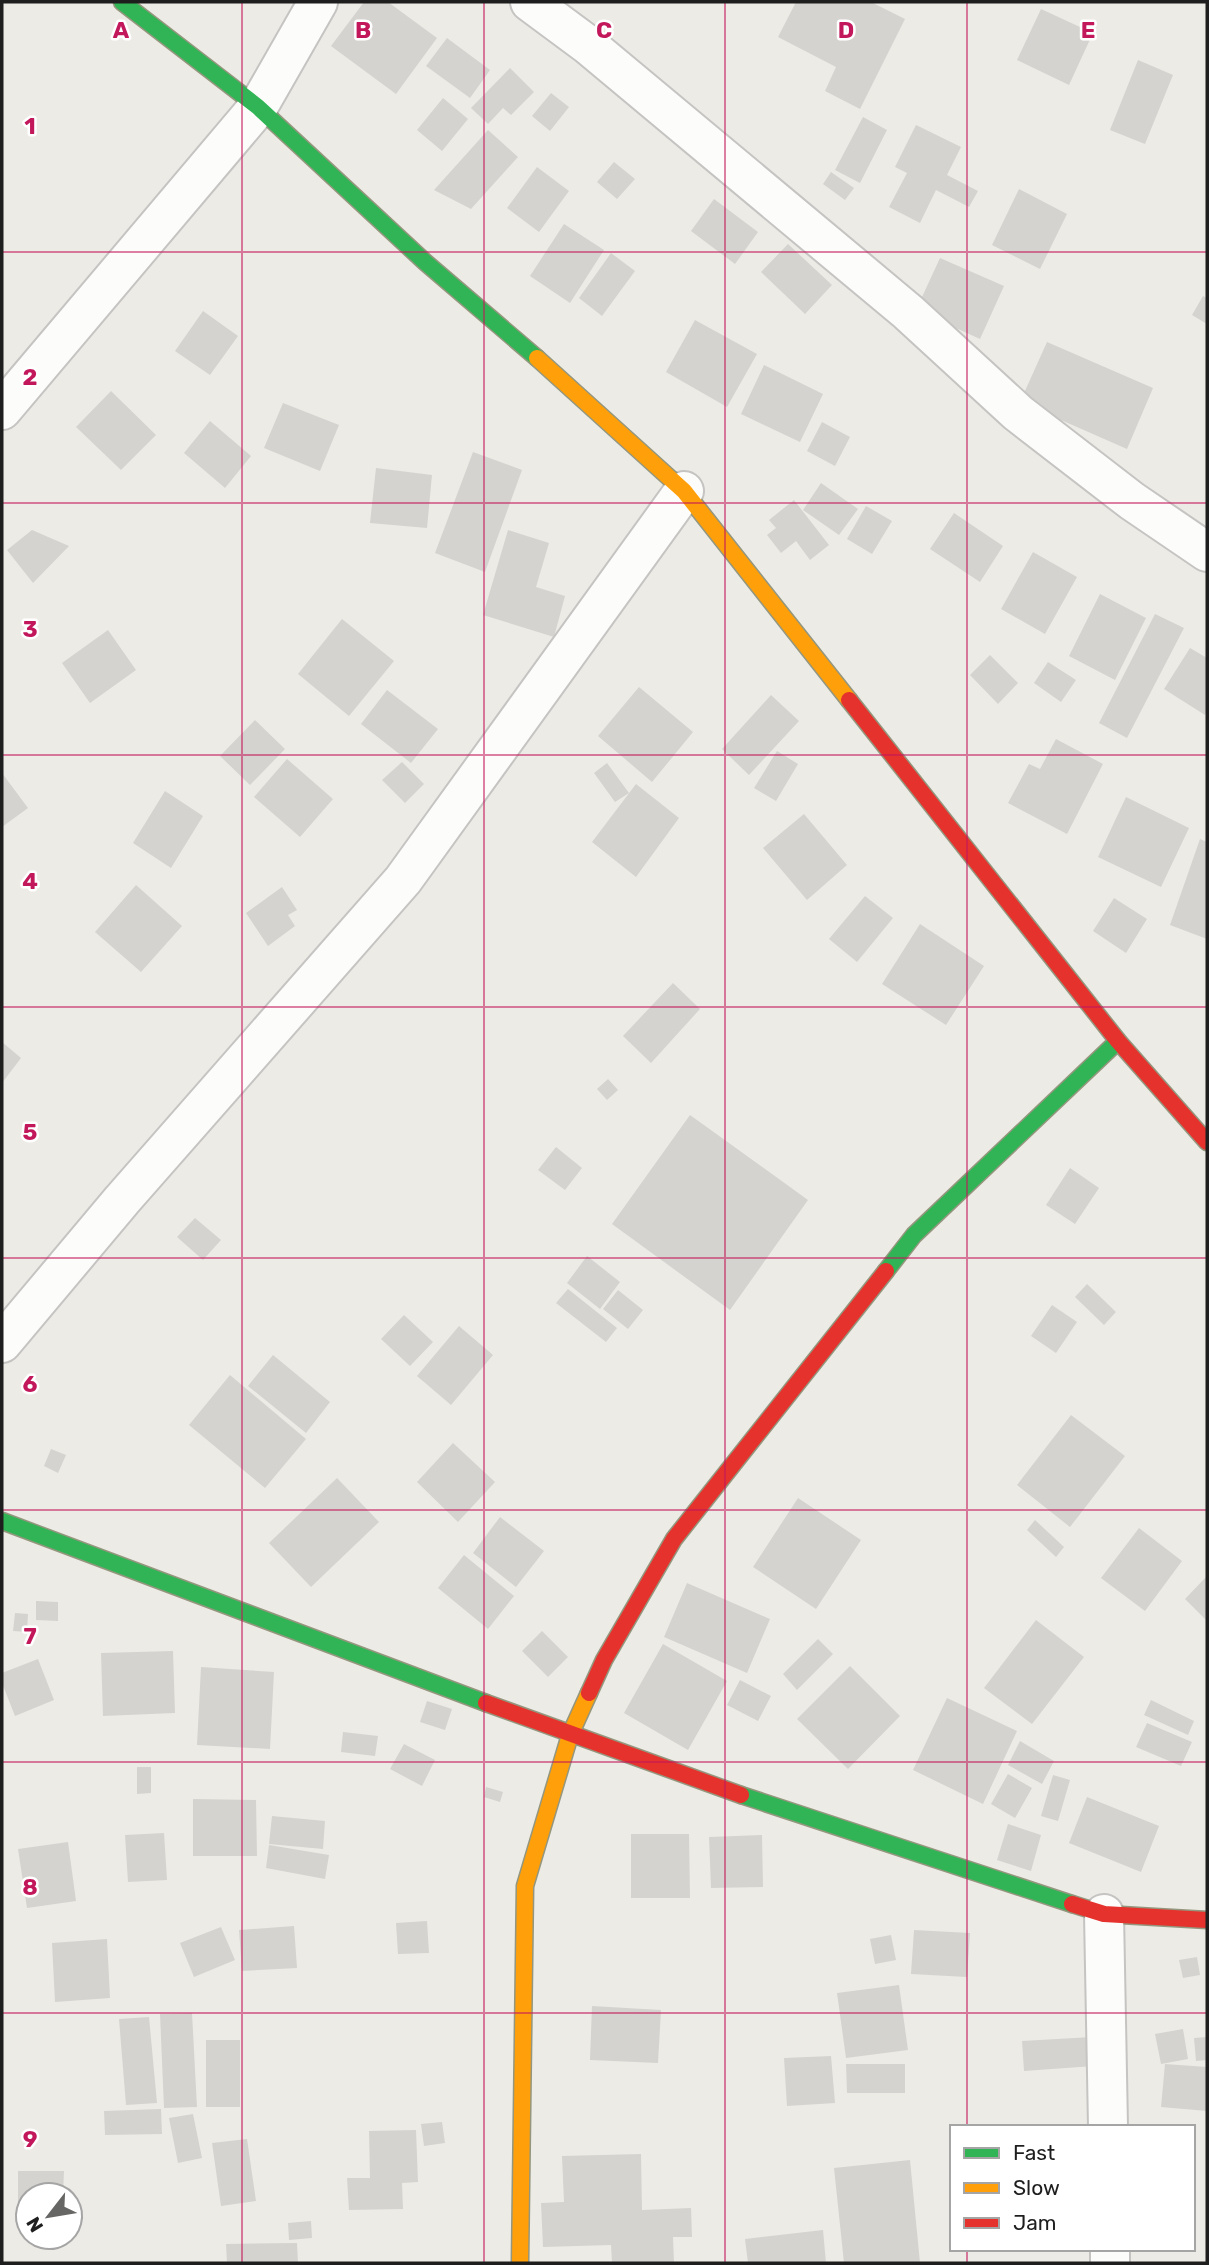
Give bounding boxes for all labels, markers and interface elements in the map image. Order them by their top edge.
text: A [113,16,130,44]
text: B [355,16,371,44]
text: C [596,16,612,44]
text: D [838,16,854,44]
text: E [1081,16,1095,44]
text: 1 [24,112,36,140]
text: 2 [23,363,37,391]
text: 3 [22,615,38,643]
text: 4 [22,867,38,895]
text: 5 [23,1118,38,1146]
text: 6 [23,1370,38,1398]
text: 7 [23,1622,37,1650]
text: 8 [22,1873,38,1901]
text: 9 [23,2125,37,2153]
legend [950,2125,1195,2251]
text: Fast [1013,2140,1055,2165]
text: Slow [1013,2175,1060,2200]
north arrow [14,2181,84,2251]
text: Jam [1013,2210,1057,2235]
text: N [21,2213,48,2236]

